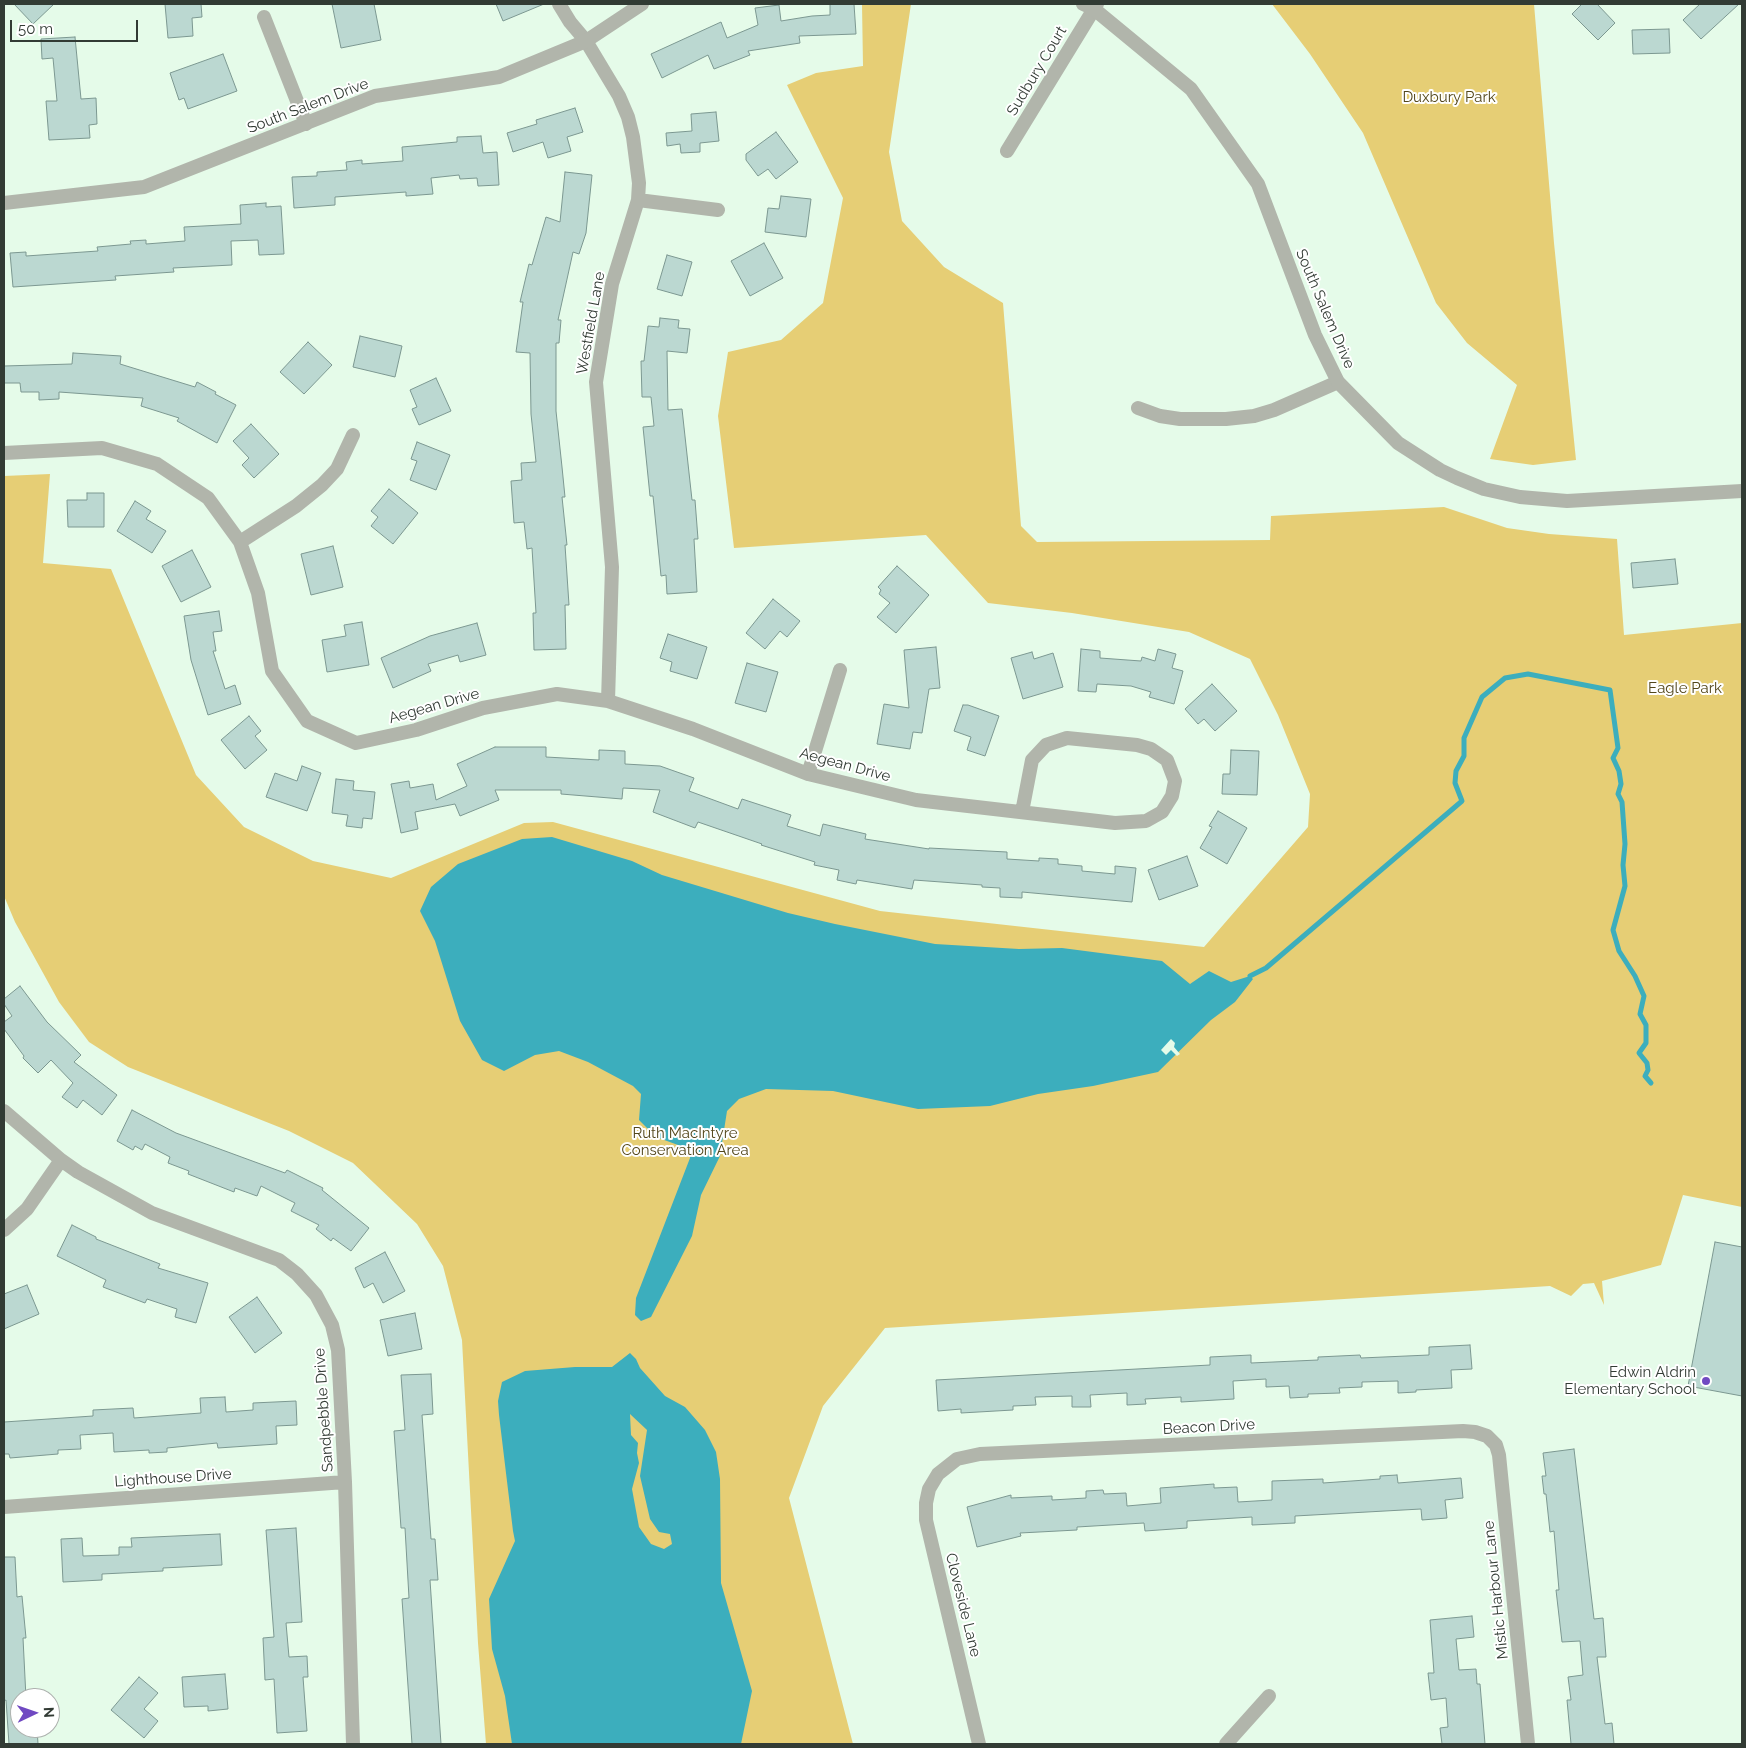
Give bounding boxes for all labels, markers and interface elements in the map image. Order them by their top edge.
scale bar [12,10,140,42]
text: 50 m [18,20,53,38]
street label: Sudbury Court [1003,23,1071,119]
street label: South Salem Drive [245,75,371,137]
park label: Duxbury Park [1402,88,1496,106]
street label: South Salem Drive [1292,247,1358,371]
street label: Westfield Lane [573,270,609,376]
park label: Eagle Park [1648,679,1722,697]
street label: Aegean Drive [387,684,481,728]
street label: Aegean Drive [798,744,892,786]
park label: Ruth MacIntyre Conservation Area [621,1124,749,1159]
street label: Sandpebble Drive [311,1347,337,1473]
place label: Edwin Aldrin Elementary School [1564,1363,1696,1398]
marker: Edwin Aldrin Elementary School [1700,1375,1712,1387]
street label: Beacon Drive [1162,1416,1256,1438]
street label: Lighthouse Drive [114,1465,232,1491]
street label: Mistic Harbour Lane [1480,1520,1512,1660]
street label: Cloveside Lane [941,1551,985,1659]
north arrow [10,1688,60,1738]
text: N [41,1707,57,1718]

